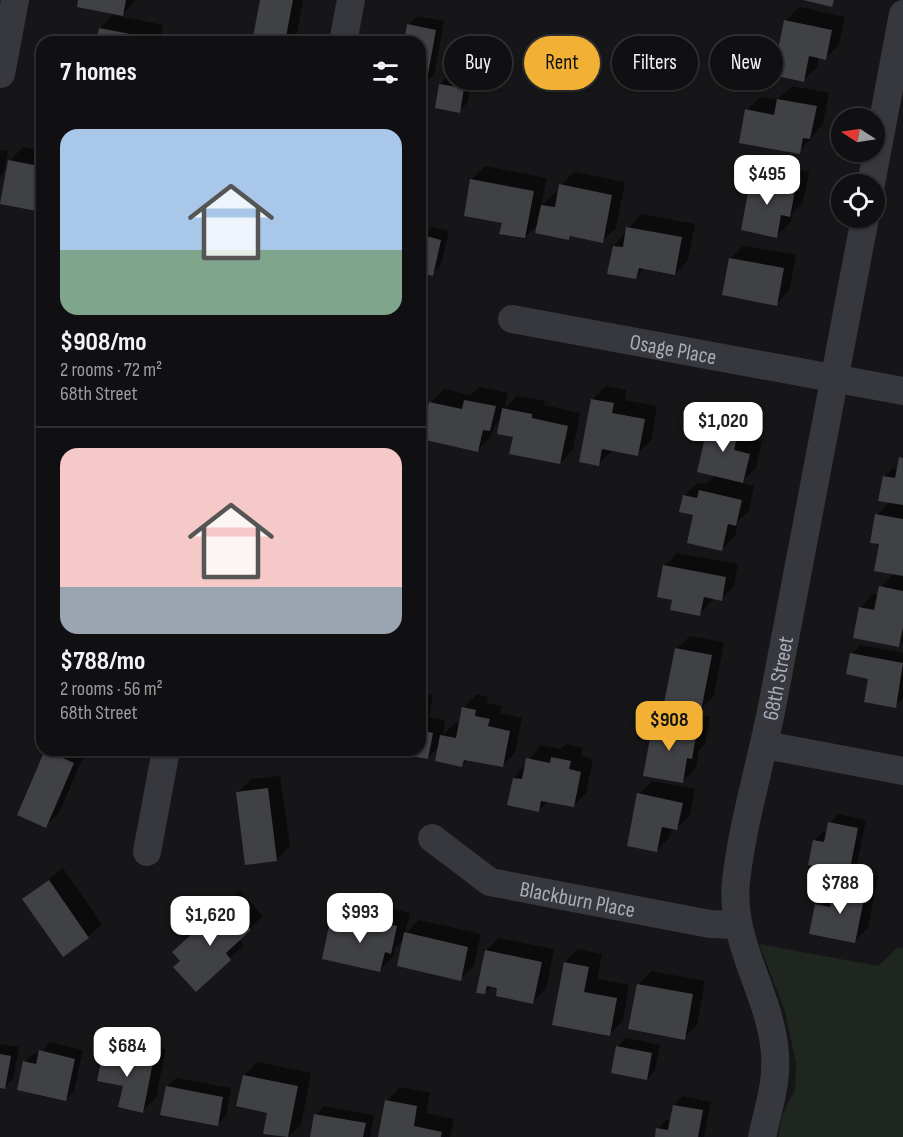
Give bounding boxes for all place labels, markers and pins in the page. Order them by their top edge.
pin: $495 [731,155,803,206]
pin: $1,020 [674,402,772,453]
pin: $908 [633,701,705,752]
pin: $788 [804,864,876,915]
pin: $993 [324,893,396,944]
pin: $1,620 [161,896,259,947]
pin: $684 [91,1027,163,1078]

